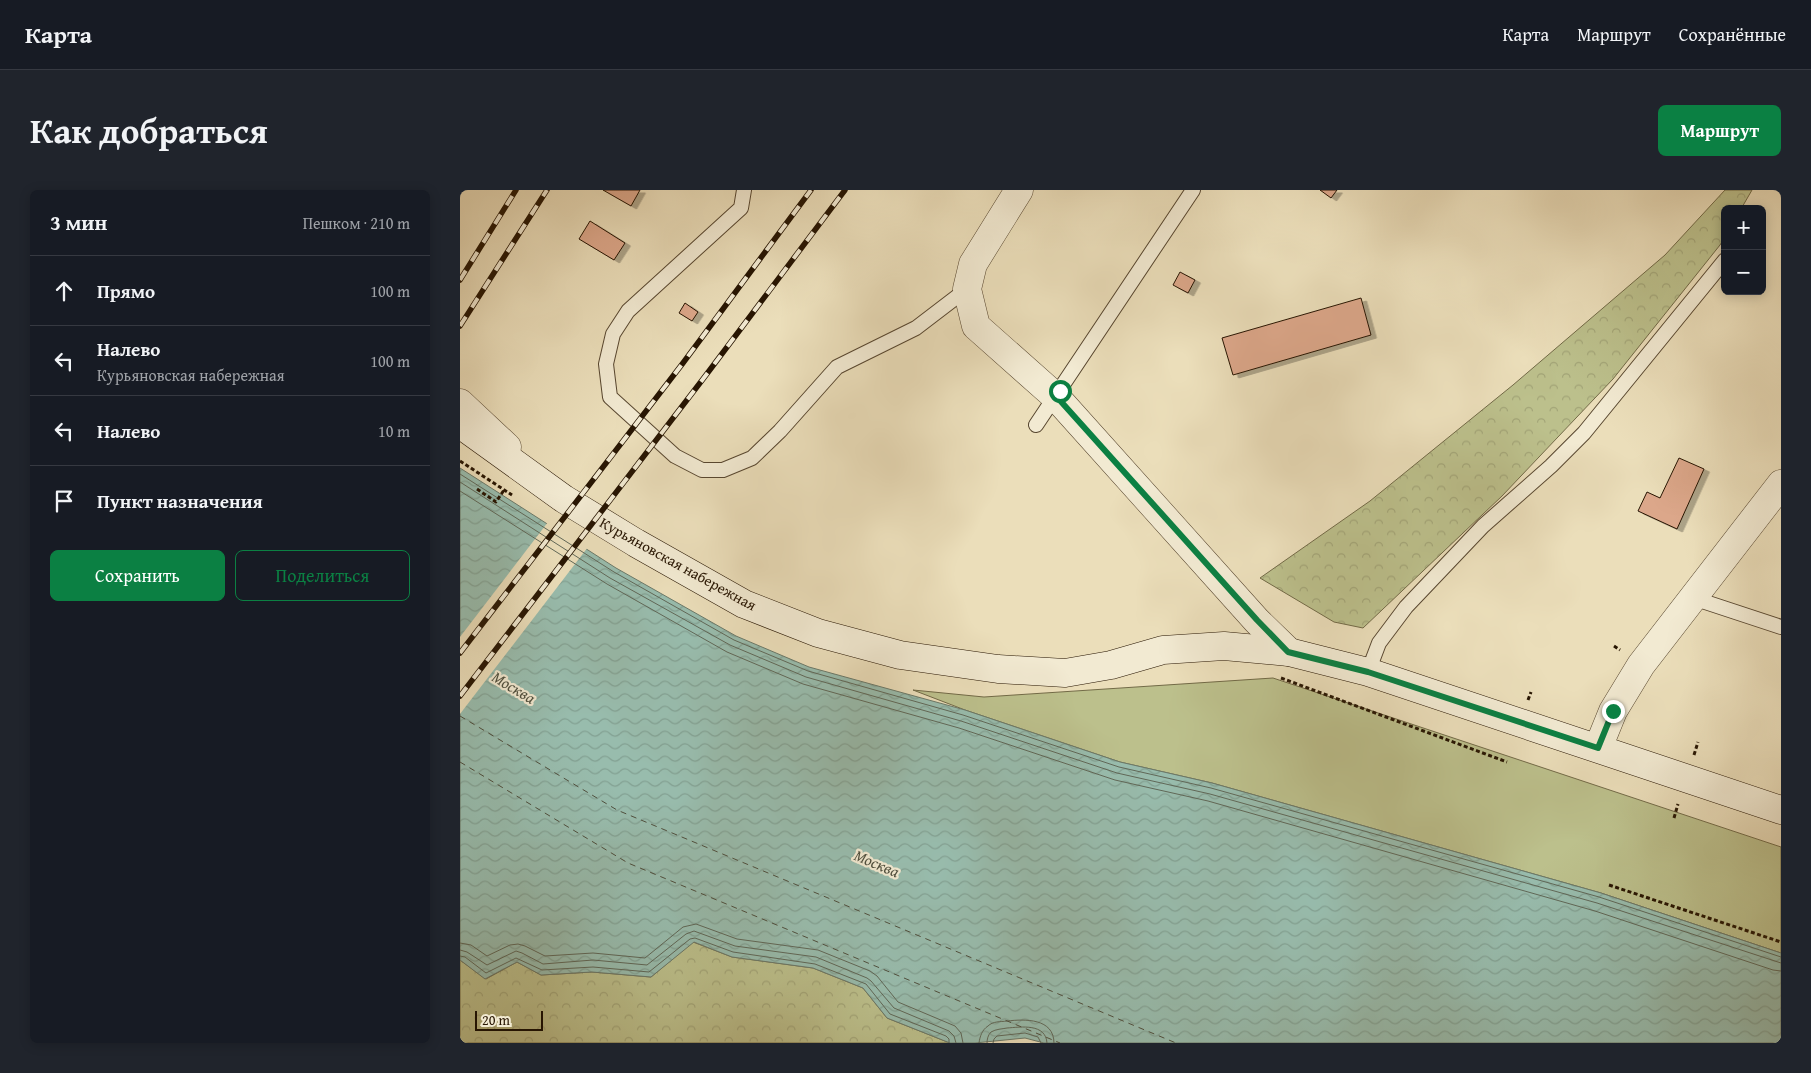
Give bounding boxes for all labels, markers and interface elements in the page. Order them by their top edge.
text: Карта [25,17,92,52]
text: Карта [1503,21,1549,48]
text: Маршрут [1577,21,1651,48]
text: Сохранённые [1679,21,1786,48]
text: Как добраться [30,105,268,156]
button: Маршрут [1658,105,1781,156]
map controls [1721,205,1766,295]
button: + [1721,205,1766,250]
text: 3 мин [50,207,107,238]
text: Пешком · 210 m [303,211,410,235]
button: − [1721,250,1766,295]
icon: ahead [50,277,78,305]
text: Прямо [97,277,155,305]
text: 100 m [370,279,410,303]
text: Налево [97,335,160,363]
icon: left [50,347,78,375]
text: 100 m [370,349,410,373]
text: Курьяновская набережная [97,363,285,387]
route start [1049,380,1072,403]
icon: left [50,417,78,445]
text: Налево [97,417,160,445]
text: 10 m [378,419,410,443]
icon: arrive [50,487,78,515]
text: Пункт назначения [97,487,263,515]
street label: Курьяновская набережная [596,512,761,616]
button: Сохранить [50,550,225,601]
button: Поделиться [235,550,410,601]
water label: Москва [488,665,541,710]
route end [1602,700,1625,723]
water label: Москва [851,843,904,883]
scale bar [475,1008,542,1031]
text: 20 m [482,1010,510,1030]

